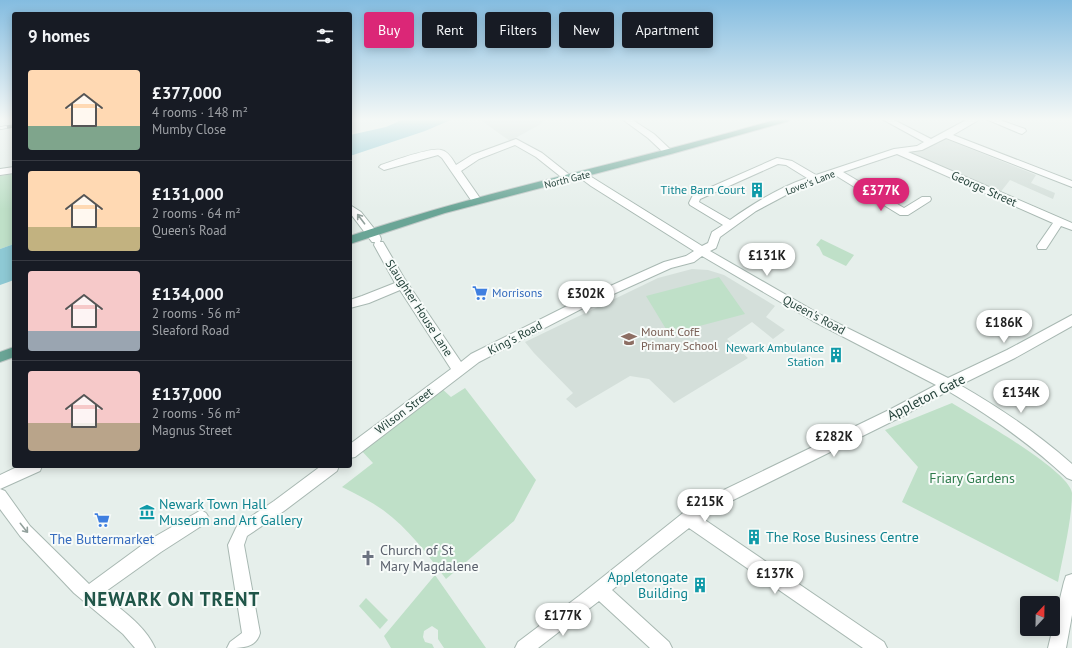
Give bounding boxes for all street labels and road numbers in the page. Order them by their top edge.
street label: Lover's Lane [784,167,837,198]
street label: George Street [949,167,1019,210]
street label: North Gate [543,168,591,191]
street label: Slaughter House Lane [382,256,456,359]
street label: Queen's Road [780,292,848,337]
street label: King's Road [485,317,544,358]
street label: Appleton Gate [884,370,968,424]
street label: Wilson Street [372,384,436,437]

